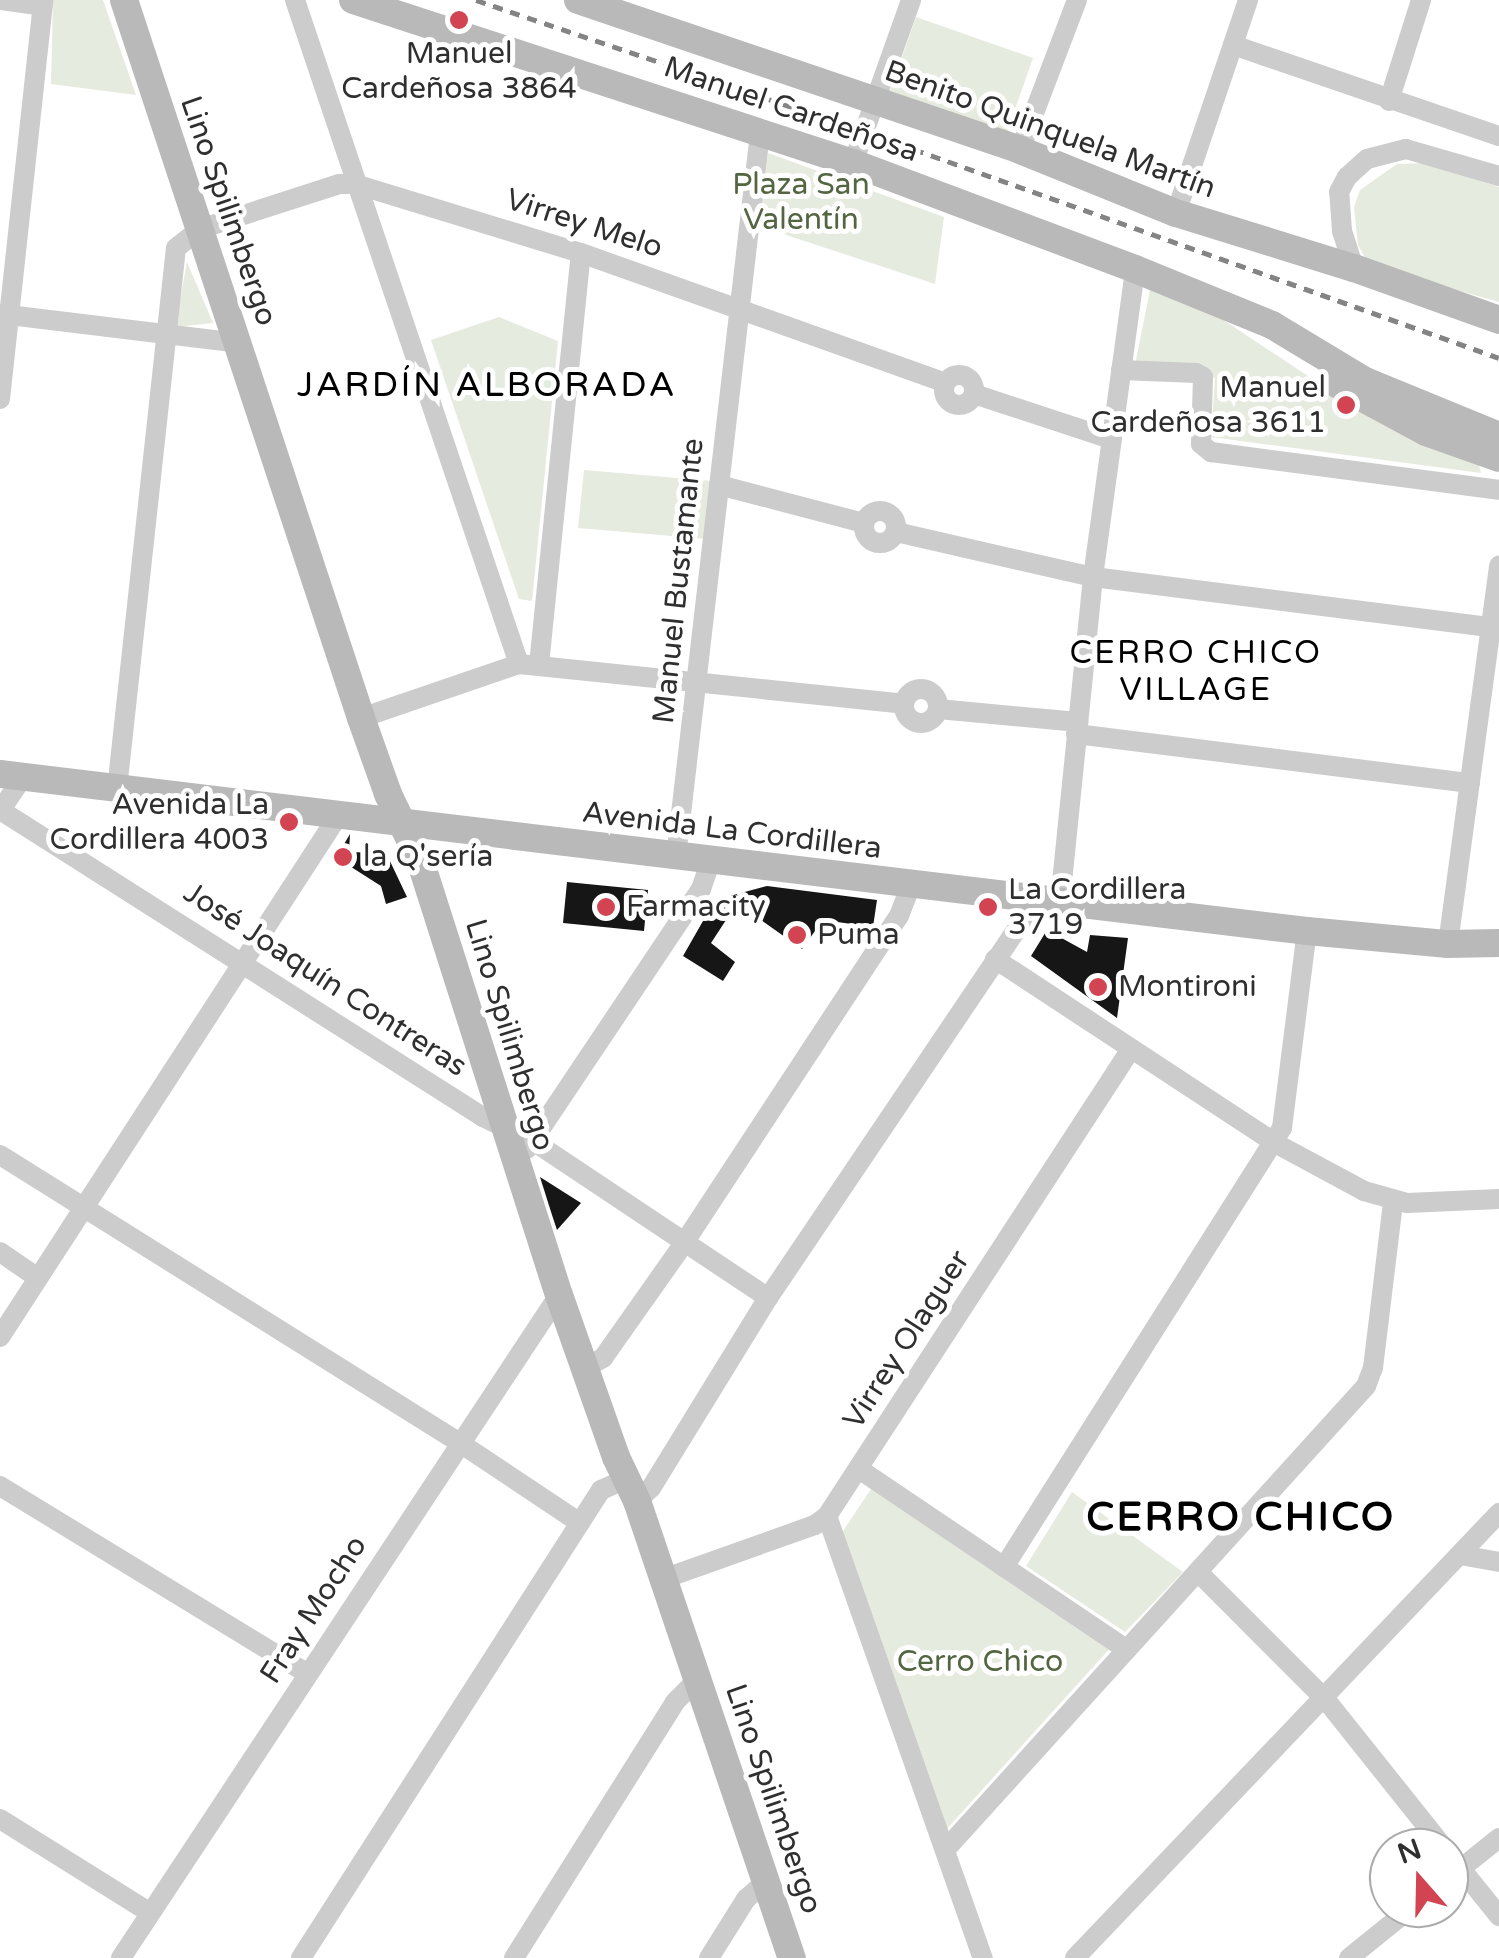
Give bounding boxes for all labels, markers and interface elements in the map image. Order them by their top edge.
marker: Manuel Cardeñosa 3864 [448,9,470,31]
place label: Manuel Cardeñosa 3864 [341,36,577,106]
street label: Manuel Cardeñosa [659,50,923,170]
street label: Benito Quinquela Martín [880,53,1220,207]
street label: Lino Spilimbergo [172,92,284,330]
park label: Plaza San Valentín [732,167,870,238]
street label: Virrey Melo [501,182,667,266]
district label: JARDÍN ALBORADA [297,364,677,406]
place label: Manuel Cardeñosa 3611 [1090,370,1326,440]
marker: Manuel Cardeñosa 3611 [1335,394,1357,416]
street label: Manuel Bustamante [646,437,712,725]
district label: CERRO CHICO VILLAGE [1069,635,1323,710]
place label: Avenida La Cordillera 4003 [50,787,269,858]
street label: Avenida La Cordillera [580,795,884,867]
marker: Avenida La Cordillera 4003 [278,811,300,833]
place label: la Q'sería [363,839,493,875]
marker: la Q'sería [332,846,354,868]
place label: La Cordillera 3719 [1008,872,1186,942]
street label: José Joaquín Contreras [177,875,473,1085]
place label: Farmacity [626,889,766,925]
marker: Farmacity [595,896,617,918]
marker: La Cordillera 3719 [977,896,999,918]
street label: Lino Spilimbergo [457,915,561,1155]
place label: Puma [817,917,900,953]
marker: Puma [786,924,808,946]
place label: Montironi [1118,969,1257,1005]
marker: Montironi [1087,976,1109,998]
street label: Virrey Olaguer [836,1244,978,1436]
district label: CERRO CHICO [1086,1493,1396,1541]
street label: Fray Mocho [253,1529,375,1691]
park label: Cerro Chico [897,1644,1063,1680]
street label: Lino Spilimbergo [717,1680,829,1918]
north arrow [1369,1828,1469,1928]
text: N [1393,1832,1426,1872]

